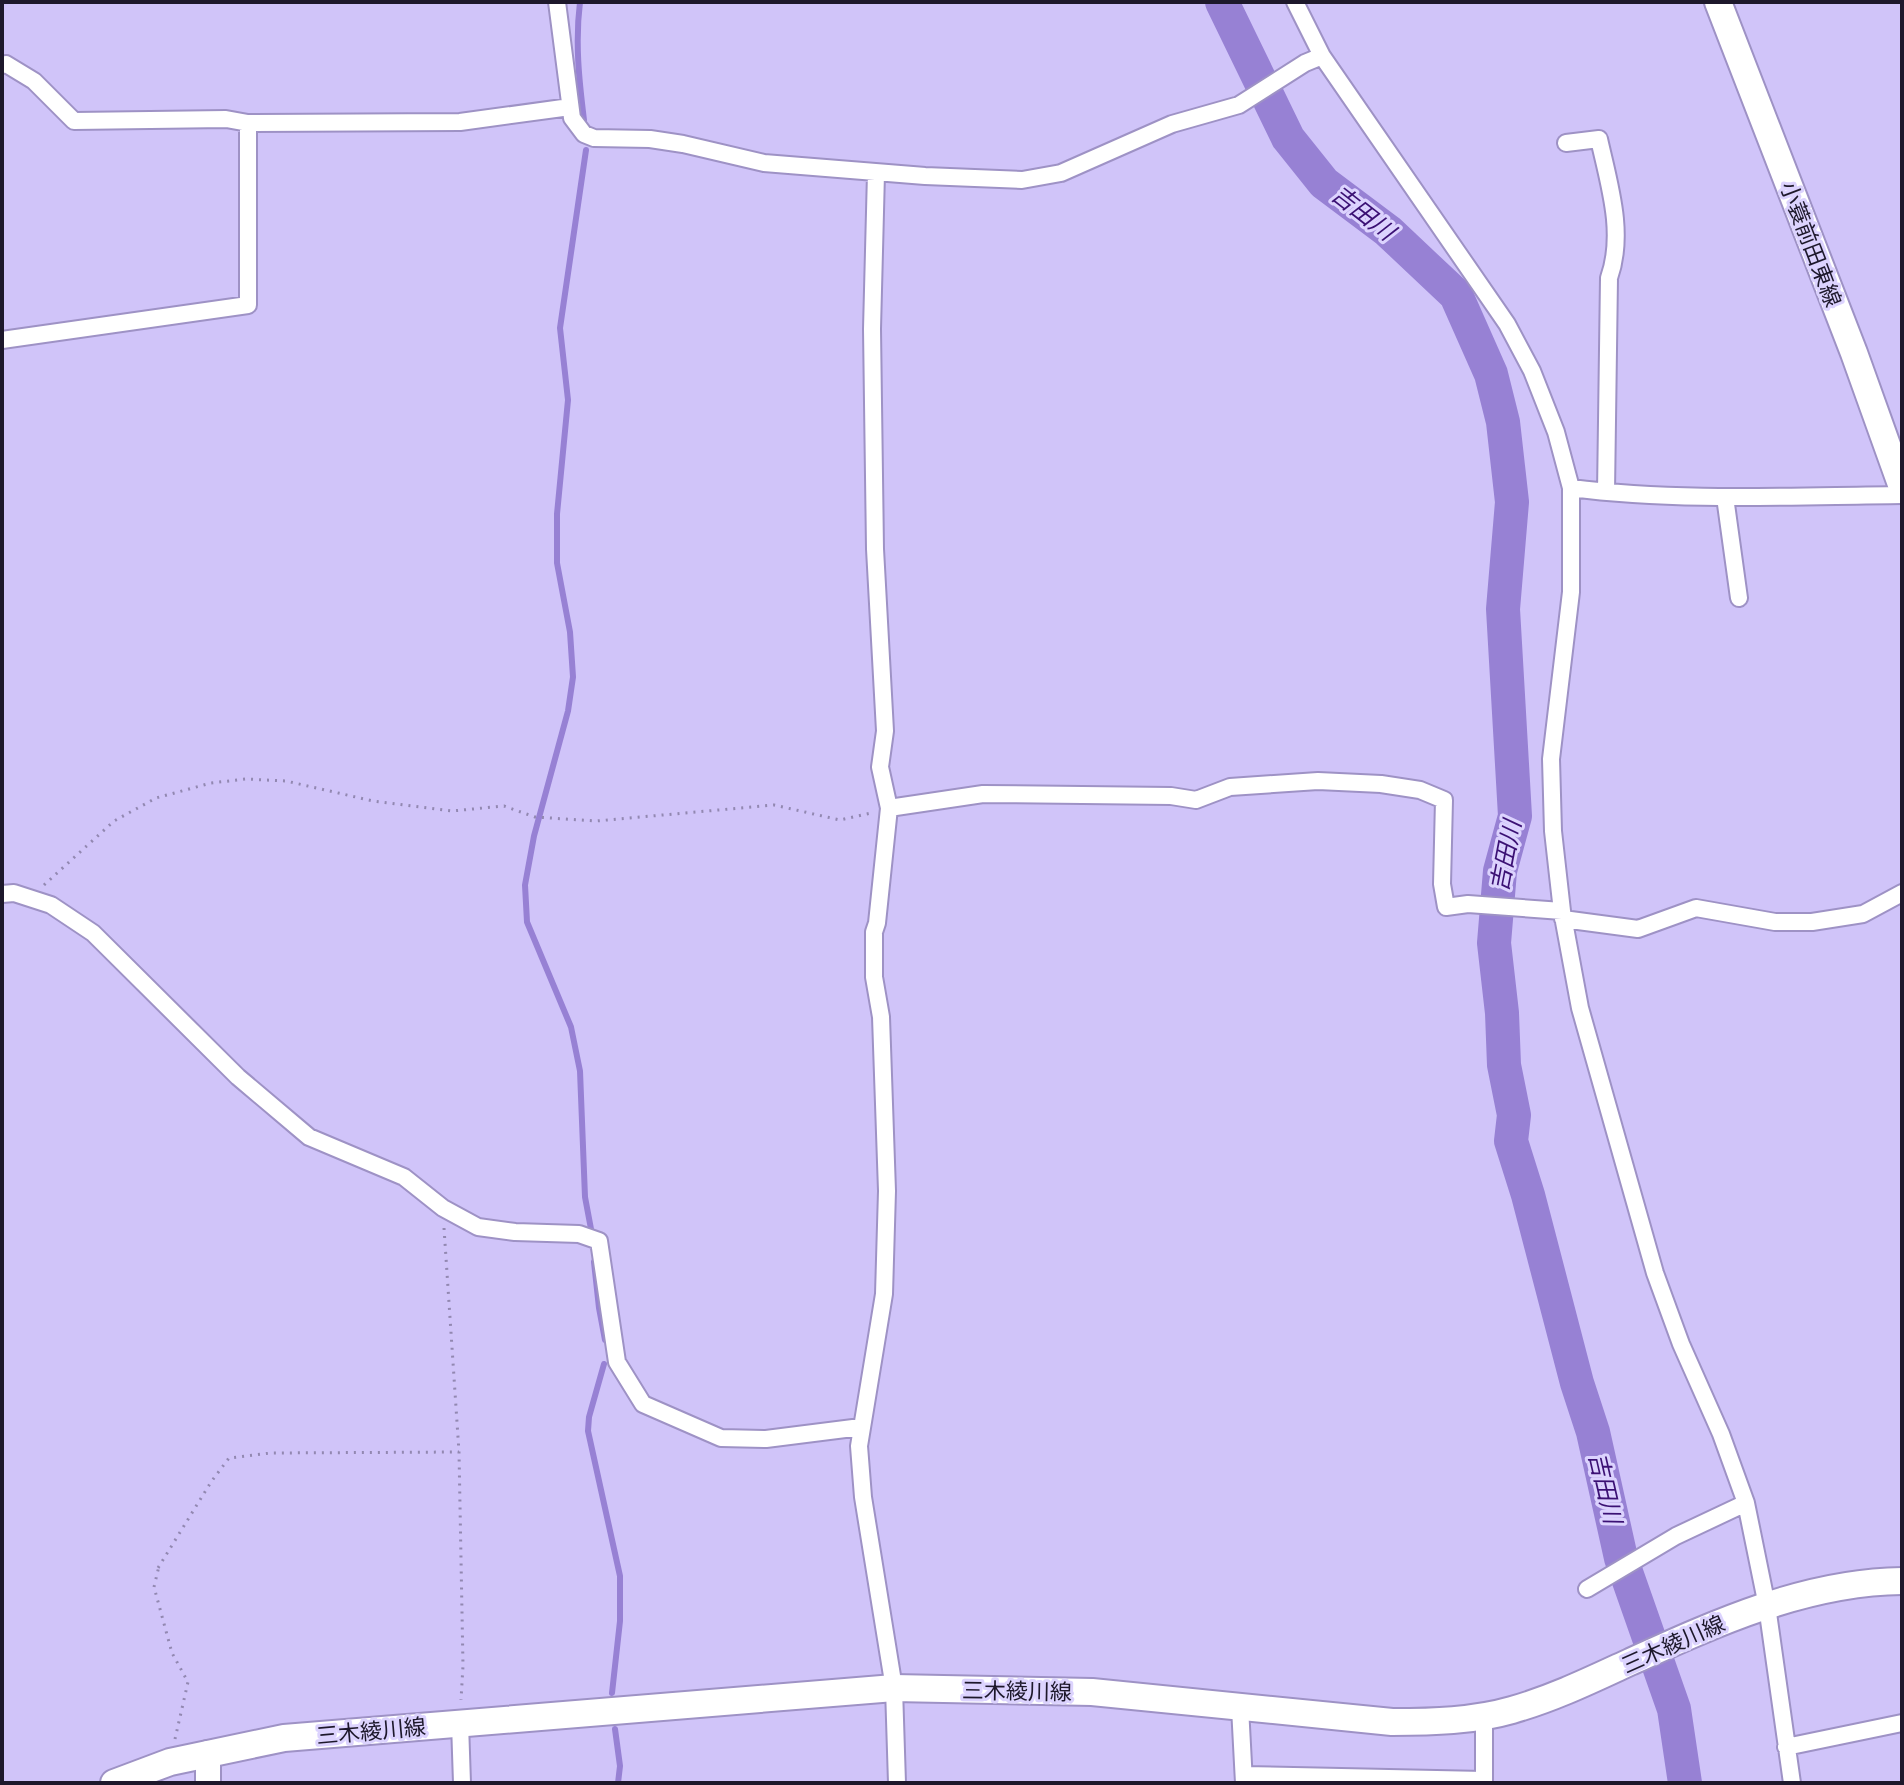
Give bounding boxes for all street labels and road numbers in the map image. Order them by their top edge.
street label: 小蓑前田東線 [1776,177,1848,310]
street label: 三木綾川線 [1617,1609,1728,1677]
street label: 三木綾川線 [962,1676,1072,1704]
street label: 三木綾川線 [315,1712,427,1748]

